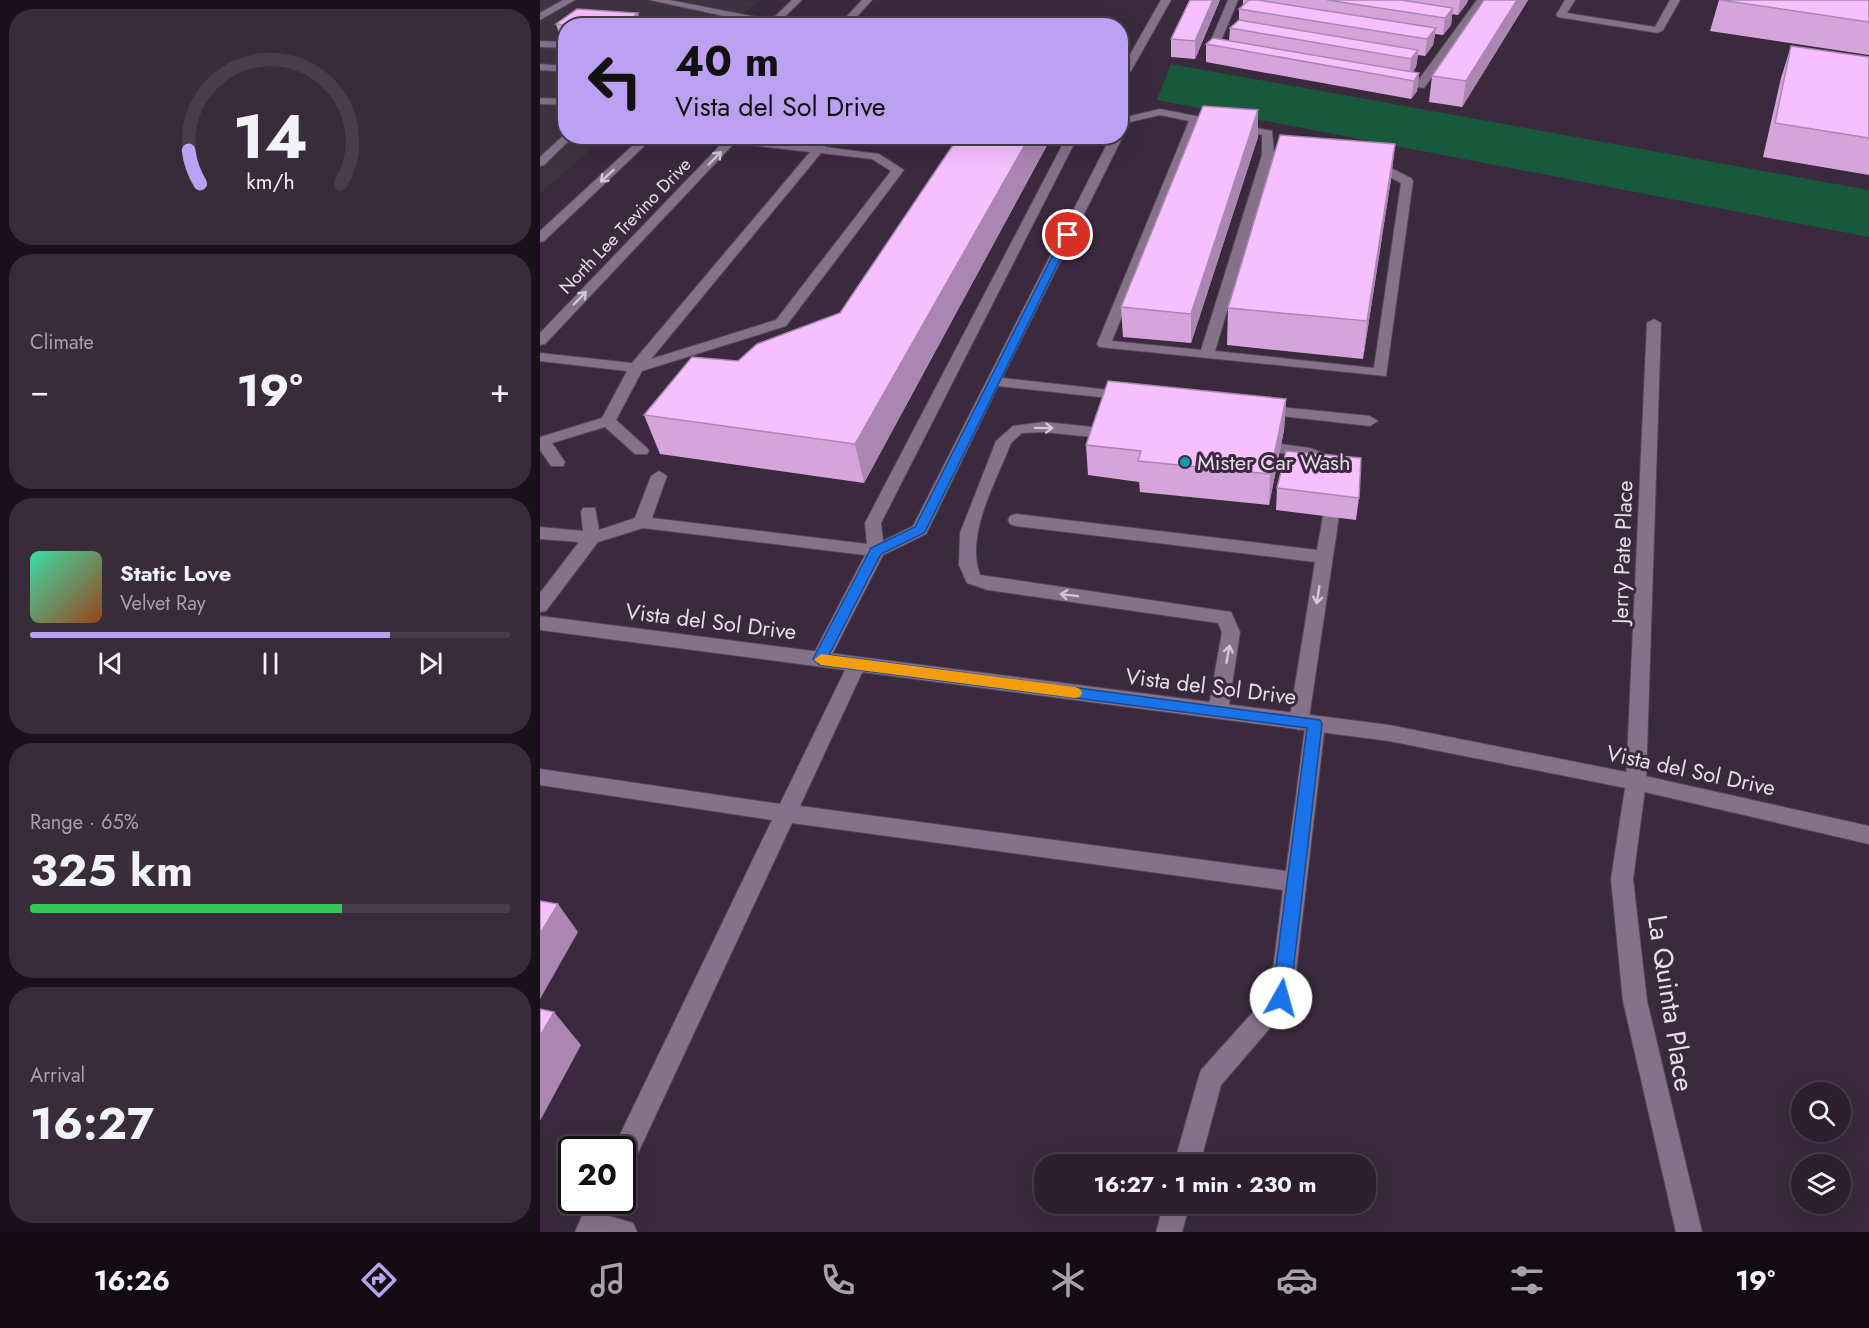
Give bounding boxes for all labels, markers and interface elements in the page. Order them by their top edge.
text: 40 m [675,31,779,92]
icon: left [576,42,654,120]
text: Vista del Sol Drive [675,87,886,126]
text: 14 [232,91,308,181]
one-way arrow [708,150,723,165]
street label: North Lee Trevino Drive [553,152,697,300]
text: km/h [246,166,294,197]
one-way arrow [599,169,614,183]
pin [1042,209,1093,260]
icon: arrive [1051,218,1084,251]
one-way arrow [573,291,588,306]
text: Climate [30,328,94,357]
text: 19° [236,358,303,423]
text: − [30,367,49,414]
text: + [490,367,510,414]
one-way arrow [1033,422,1053,434]
place label: Mister Car Wash [1197,446,1351,478]
marker: Mister Car Wash [1178,455,1192,469]
street label: Jerry Pate Place [1603,480,1640,627]
text: Static Love [120,557,231,589]
one-way arrow [1313,585,1324,604]
text: Velvet Ray [120,589,206,618]
one-way arrow [1060,590,1080,601]
street label: Vista del Sol Drive [624,595,798,647]
one-way arrow [1223,644,1234,664]
icon: previous [94,647,127,680]
icon: pause [254,647,287,680]
icon: next [414,647,447,680]
street label: Vista del Sol Drive [1124,660,1298,712]
street label: Vista del Sol Drive [1604,736,1778,804]
text: Range · 65% [30,808,139,837]
text: 325 km [30,838,193,903]
street label: La Quinta Place [1638,912,1704,1094]
position arrow [1249,966,1313,1030]
text: Arrival [30,1061,85,1090]
map controls [1791,1082,1851,1214]
button: search [1791,1082,1851,1142]
text: 16:27 [30,1091,154,1156]
speed limit sign: 20 [558,1136,636,1214]
button: layers [1791,1154,1851,1214]
text: 16:27 · 1 min · 230 m [1093,1168,1317,1200]
icon: directions [358,1259,400,1301]
icon: music [587,1259,629,1301]
icon: phone [817,1259,859,1301]
icon: climate [1047,1259,1089,1301]
icon: car [1276,1259,1318,1301]
icon: filters [1506,1259,1548,1301]
text: 16:26 [94,1261,170,1300]
text: 19° [1735,1261,1775,1300]

